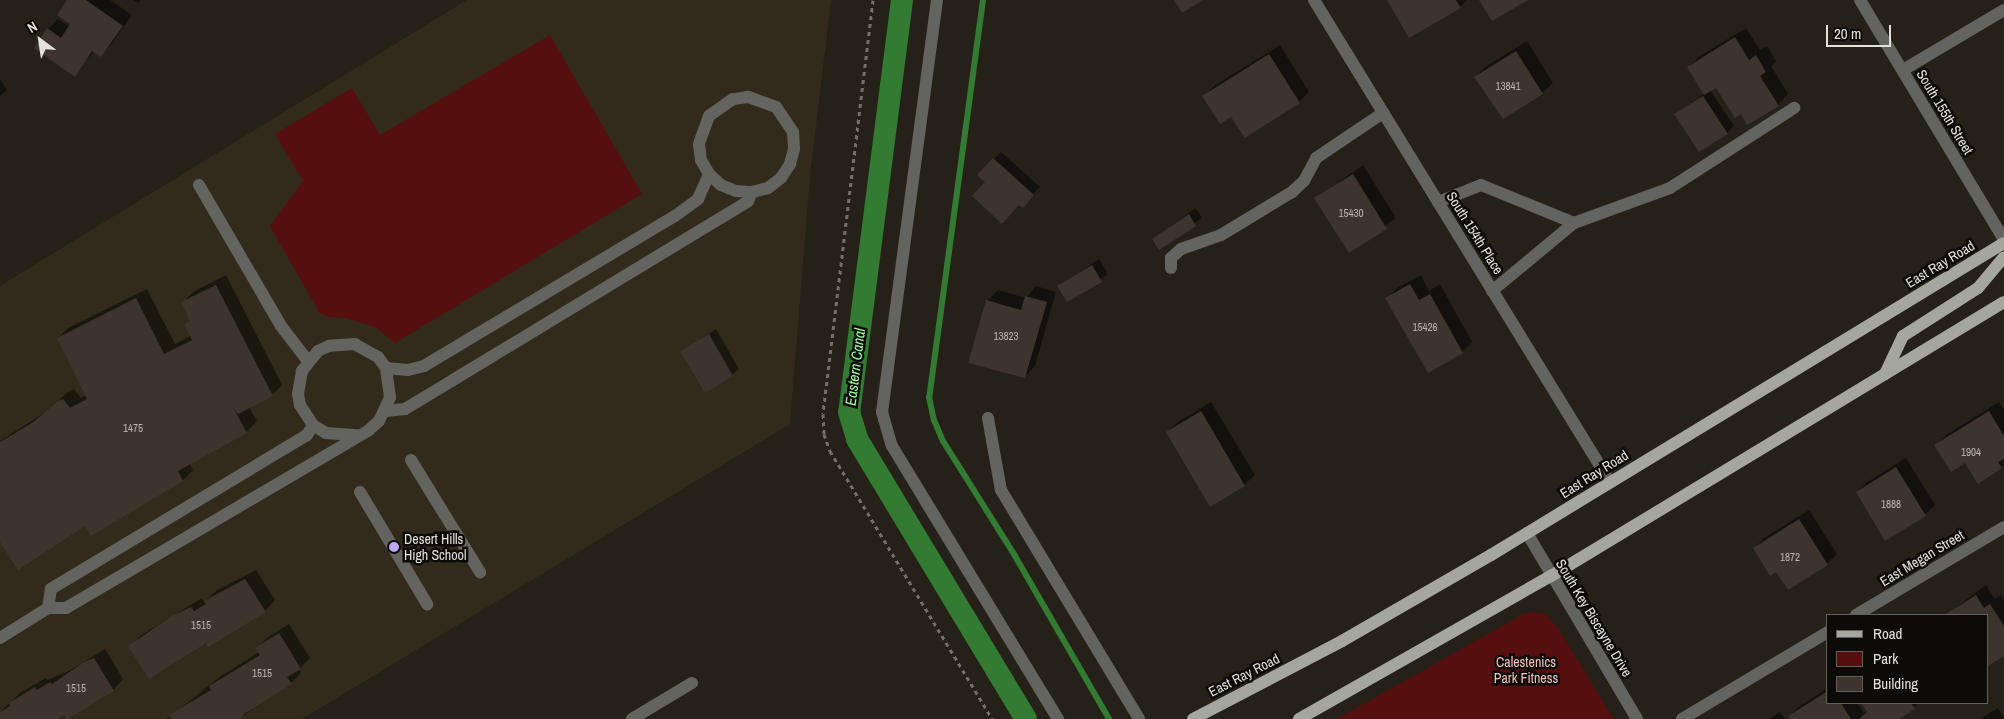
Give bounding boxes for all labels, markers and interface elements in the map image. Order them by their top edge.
north arrow [15,15,65,65]
scale bar [1829,15,1894,47]
text: N [24,17,40,37]
text: 20 m [1834,23,1861,44]
street label: South 155th Street [1913,67,1977,157]
house number: 13841 [1495,79,1521,93]
street label: South 154th Place [1443,189,1507,277]
house number: 15430 [1338,206,1364,220]
street label: East Ray Road [1903,237,1977,291]
house number: 15426 [1412,320,1438,334]
water label: Eastern Canal [841,327,869,407]
house number: 13823 [993,329,1019,343]
house number: 1475 [123,421,143,435]
house number: 1904 [1961,445,1981,459]
street label: East Ray Road [1557,446,1631,502]
house number: 1888 [1881,497,1901,511]
street label: East Megan Street [1877,526,1967,590]
place label: Desert Hills High School [404,531,467,564]
marker: Desert Hills High School [388,541,400,553]
house number: 1872 [1780,550,1800,564]
street label: South Key Biscayne Drive [1552,556,1636,680]
legend [1826,614,1989,704]
house number: 1515 [191,618,211,632]
text: Road [1873,623,1902,644]
text: Park [1873,648,1898,669]
street label: East Ray Road [1206,650,1282,700]
park label: Calestenics Park Fitness [1494,654,1558,686]
house number: 1515 [252,666,272,680]
text: Building [1873,673,1918,694]
house number: 1515 [66,681,86,695]

